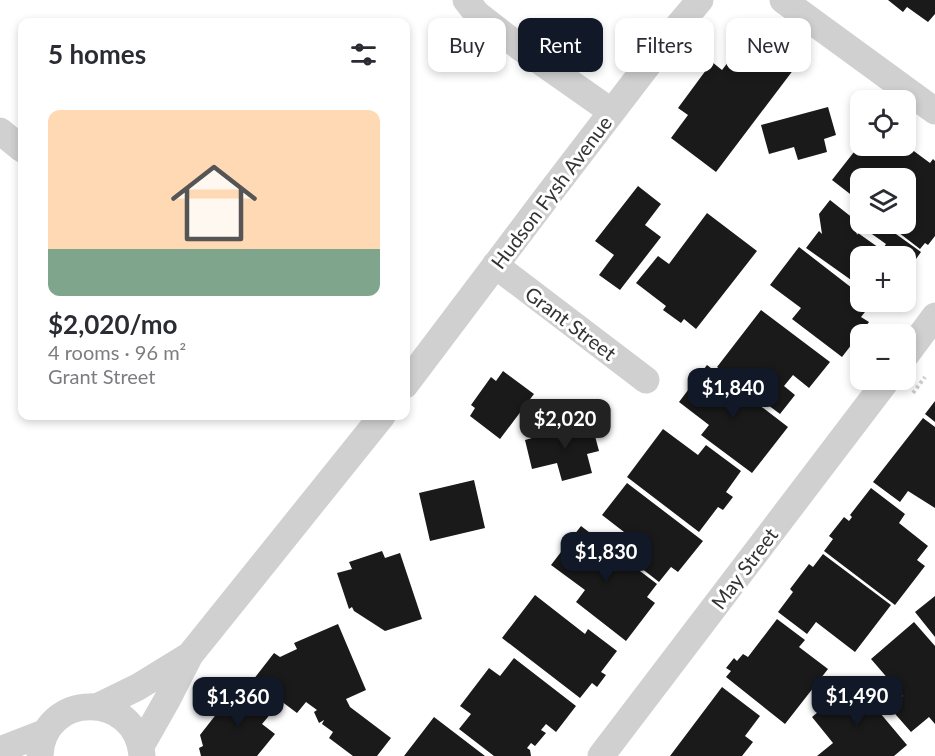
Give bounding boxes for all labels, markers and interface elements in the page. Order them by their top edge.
chip: Buy [428,18,506,72]
chip: Rent [518,18,603,72]
chip: Filters [615,18,714,72]
chip: New [726,18,811,72]
text: 5 homes [48,38,146,70]
icon: filters [347,38,380,71]
map controls [850,90,916,390]
button: locate [850,90,916,156]
street label: Hudson Fysh Avenue [486,111,616,273]
icon: home [160,149,268,257]
button: layers [850,168,916,234]
button: + [850,246,916,312]
street label: Grant Street [521,281,621,365]
text: $2,020/mo [48,308,178,340]
button: − [850,324,916,390]
text: 4 rooms · 96 m² [48,340,186,364]
text: Grant Street [48,364,155,388]
pin: $1,840 [684,368,782,419]
text: $1,840 [702,375,764,399]
pin: $2,020 [516,399,614,450]
text: $2,020 [534,406,596,430]
street label: May Street [706,523,782,613]
pin: $1,830 [557,532,655,583]
text: $1,830 [575,539,637,563]
pin: $1,490 [808,676,906,727]
pin: $1,360 [189,677,287,728]
text: $1,490 [826,683,888,707]
text: $1,360 [207,684,269,708]

